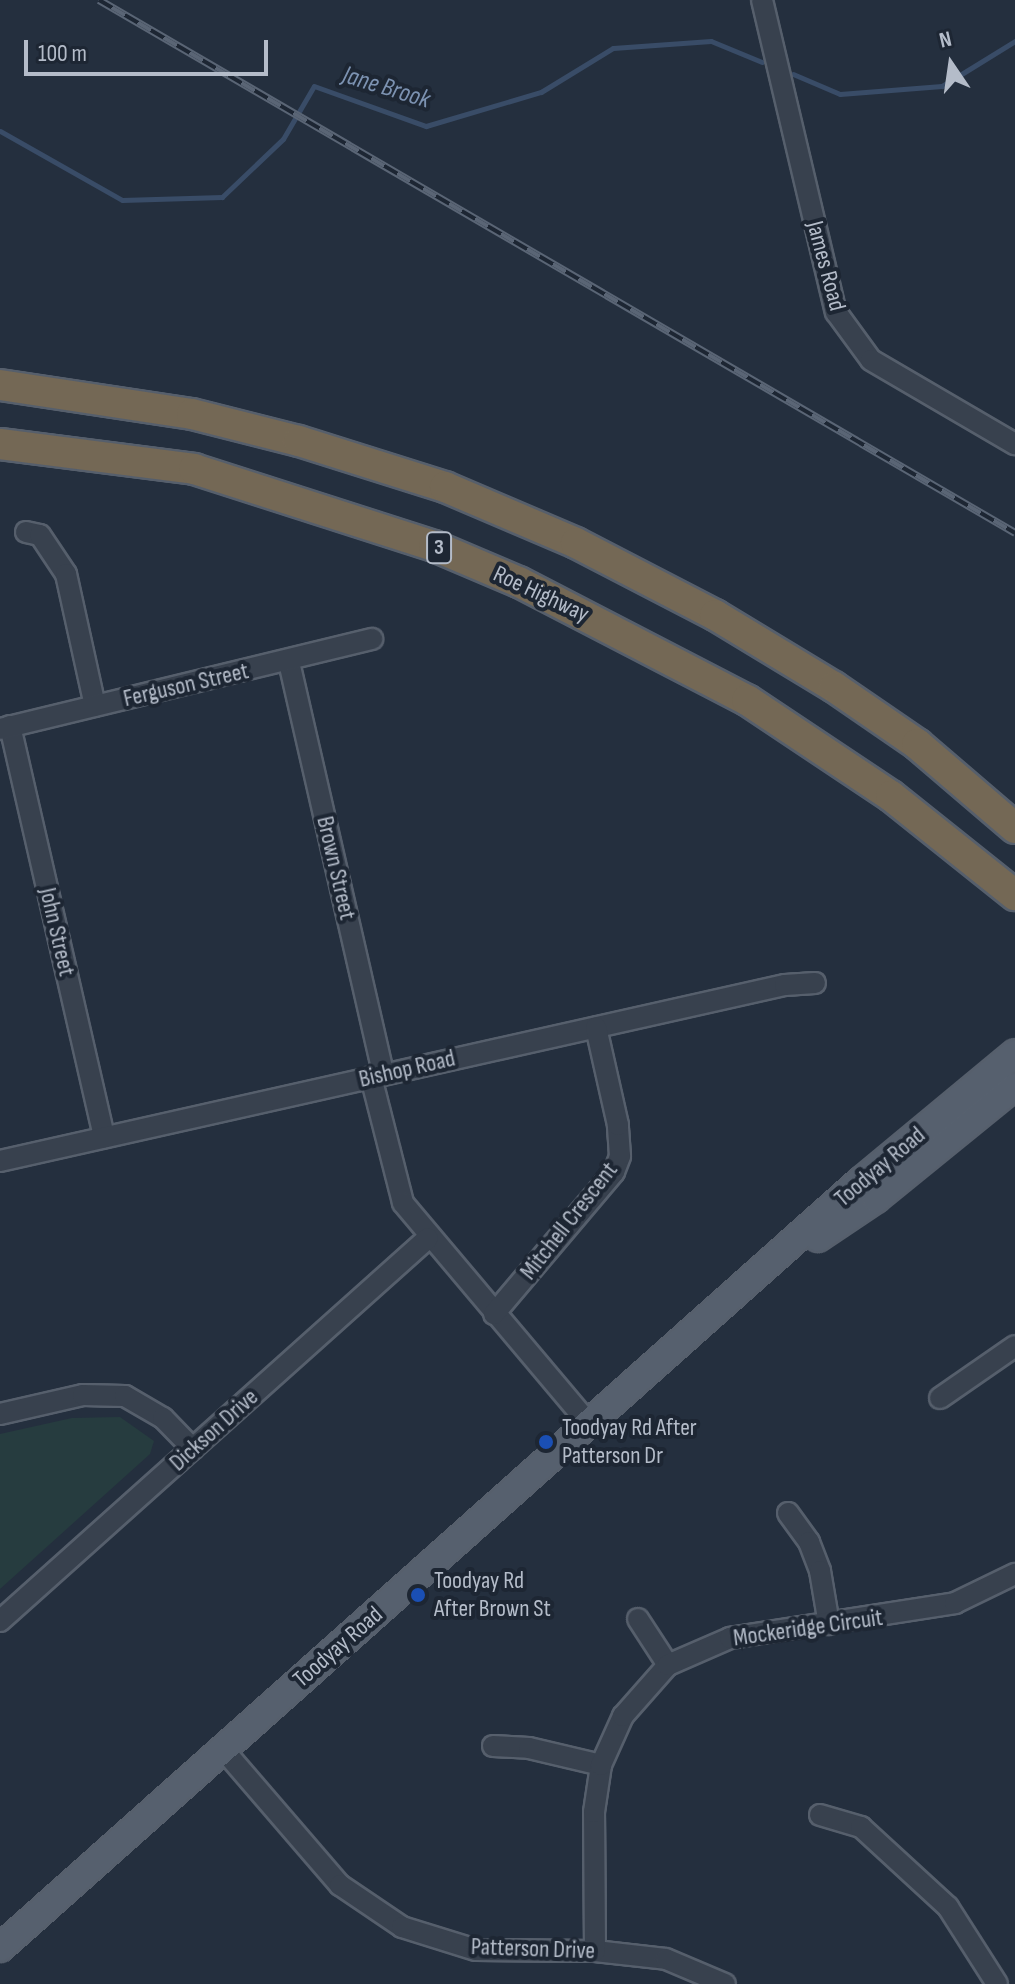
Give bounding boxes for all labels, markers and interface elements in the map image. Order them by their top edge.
scale bar [28,24,272,74]
north arrow [911,24,991,104]
text: N [937,26,954,55]
text: 100 m [38,39,87,68]
water label: Jane Brook [338,60,434,116]
street label: James Road [800,218,852,314]
road number: 3 [425,530,453,566]
street label: Roe Highway [489,559,593,629]
street label: Ferguson Street [121,657,251,713]
street label: Brown Street [310,813,362,923]
street label: John Street [33,885,81,979]
street label: Bishop Road [356,1044,458,1094]
street label: Toodyay Road [829,1121,931,1213]
street label: Mitchell Crescent [514,1156,624,1286]
street label: Dickson Drive [164,1383,264,1477]
place label: Toodyay Rd After Patterson Dr [562,1414,697,1470]
marker: Toodyay Rd After Patterson Dr [537,1433,555,1451]
place label: Toodyay Rd After Brown St [434,1567,551,1623]
marker: Toodyay Rd After Brown St [409,1586,427,1604]
street label: Toodyay Road [287,1600,389,1694]
street label: Mockeridge Circuit [731,1603,885,1653]
street label: Patterson Drive [470,1932,596,1966]

